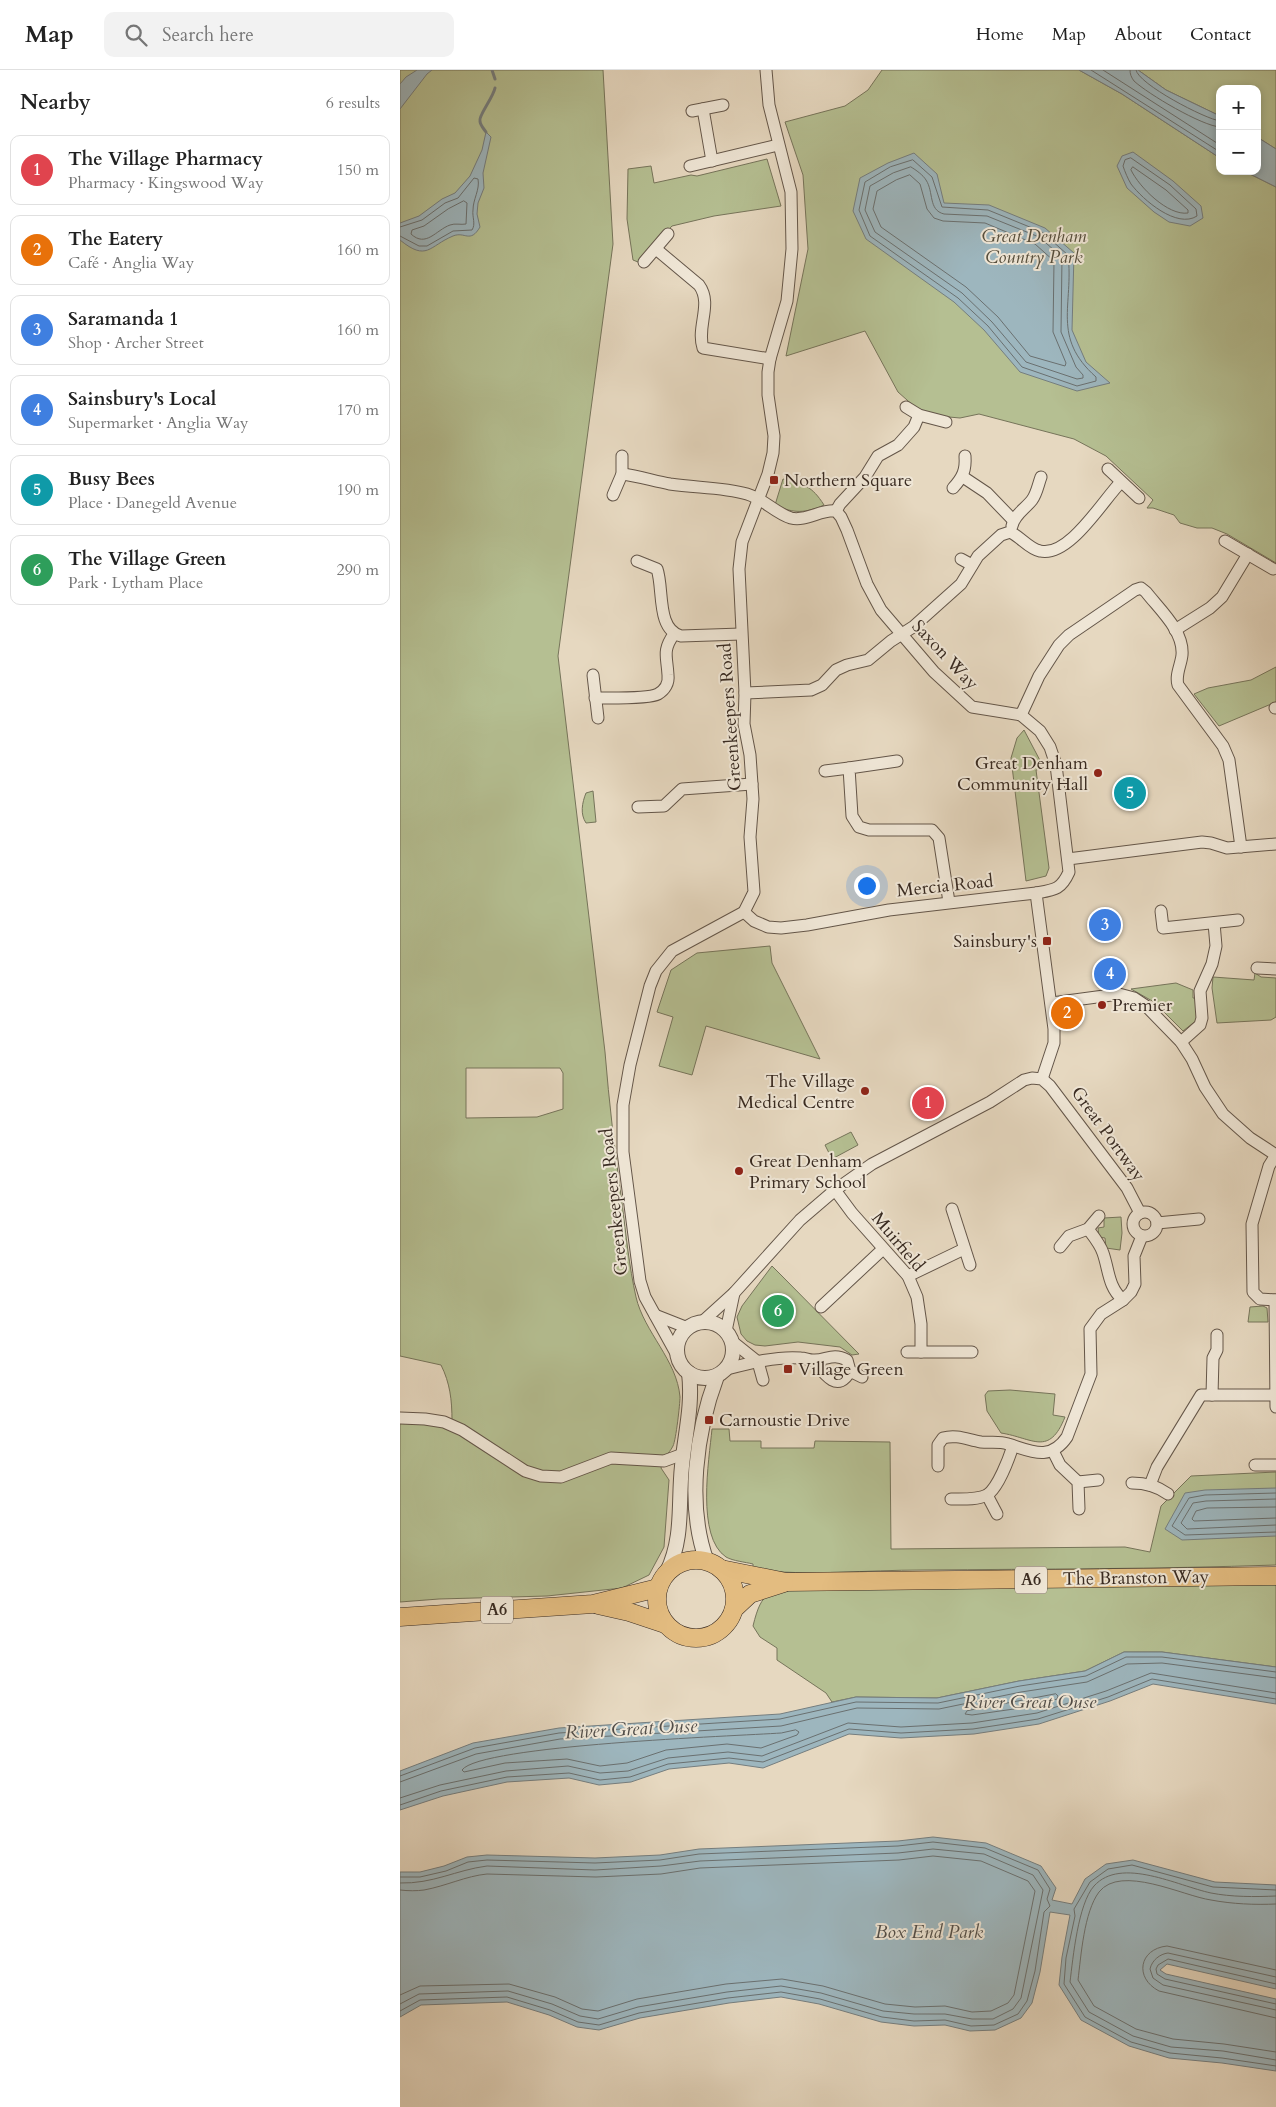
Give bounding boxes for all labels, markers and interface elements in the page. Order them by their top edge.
search box [104,12,454,57]
text: Map [25,18,74,51]
icon: search [122,21,150,49]
text: Search here [162,22,254,48]
text: Home [976,22,1024,47]
text: Map [1052,22,1086,47]
text: About [1114,22,1162,47]
text: Contact [1190,22,1251,47]
map controls [1216,85,1261,175]
button: + [1216,85,1261,130]
text: Nearby [20,88,91,117]
text: 6 results [326,92,380,114]
button: − [1216,130,1261,175]
text: The Village Pharmacy [68,146,263,172]
text: 1 [33,159,41,181]
text: 150 m [337,159,379,181]
text: Pharmacy · Kingswood Way [68,172,264,194]
park label: Great Denham Country Park [981,224,1087,270]
text: The Eatery [68,226,163,252]
text: 2 [33,239,41,261]
text: 160 m [337,239,379,261]
text: Café · Anglia Way [68,252,194,274]
text: Saramanda 1 [68,306,179,332]
text: 3 [33,319,41,341]
text: 160 m [337,319,379,341]
text: Shop · Archer Street [68,332,204,354]
text: Sainsbury's Local [68,386,216,412]
text: 4 [33,399,41,421]
text: 170 m [337,399,379,421]
text: Supermarket · Anglia Way [68,412,249,434]
text: Busy Bees [68,466,155,492]
place label: Northern Square [784,468,912,493]
marker: Northern Square [768,474,780,486]
text: 5 [33,479,41,501]
text: 190 m [337,479,379,501]
text: Place · Danegeld Avenue [68,492,237,514]
text: The Village Green [68,546,226,572]
text: 6 [33,559,41,581]
text: 290 m [337,559,379,581]
text: Park · Lytham Place [68,572,203,594]
street label: Saxon Way [906,614,984,696]
street label: Greenkeepers Road [712,642,748,792]
place label: Great Denham Community Hall [957,751,1089,797]
marker: Great Denham Community Hall [1092,767,1104,779]
pin: 5 [1114,774,1146,812]
street label: Mercia Road [895,868,995,904]
your location [854,873,880,899]
pin: 3 [1089,906,1121,944]
place label: Sainsbury's [953,929,1037,954]
marker: Sainsbury's [1041,935,1053,947]
pin: 4 [1094,955,1126,993]
place label: Premier [1112,993,1173,1018]
pin: 2 [1051,994,1083,1032]
marker: Premier [1096,999,1108,1011]
place label: The Village Medical Centre [737,1069,855,1115]
street label: Great Portway [1065,1081,1151,1187]
pin: 1 [912,1084,944,1122]
marker: The Village Medical Centre [859,1085,871,1097]
street label: Greenkeepers Road [594,1127,634,1277]
place label: Great Denham Primary School [749,1149,867,1195]
marker: Great Denham Primary School [733,1165,745,1177]
street label: Muirfield [866,1207,931,1278]
pin: 6 [762,1292,794,1330]
place label: Village Green [798,1357,904,1382]
marker: Village Green [782,1363,794,1375]
place label: Carnoustie Drive [719,1408,850,1433]
marker: Carnoustie Drive [703,1414,715,1426]
street label: The Branston Way [1063,1564,1210,1592]
road number: A6 [1015,1566,1047,1594]
road number: A6 [481,1596,513,1624]
water label: River Great Ouse [964,1689,1097,1715]
water label: River Great Ouse [564,1713,698,1745]
water label: Box End Park [875,1919,984,1945]

